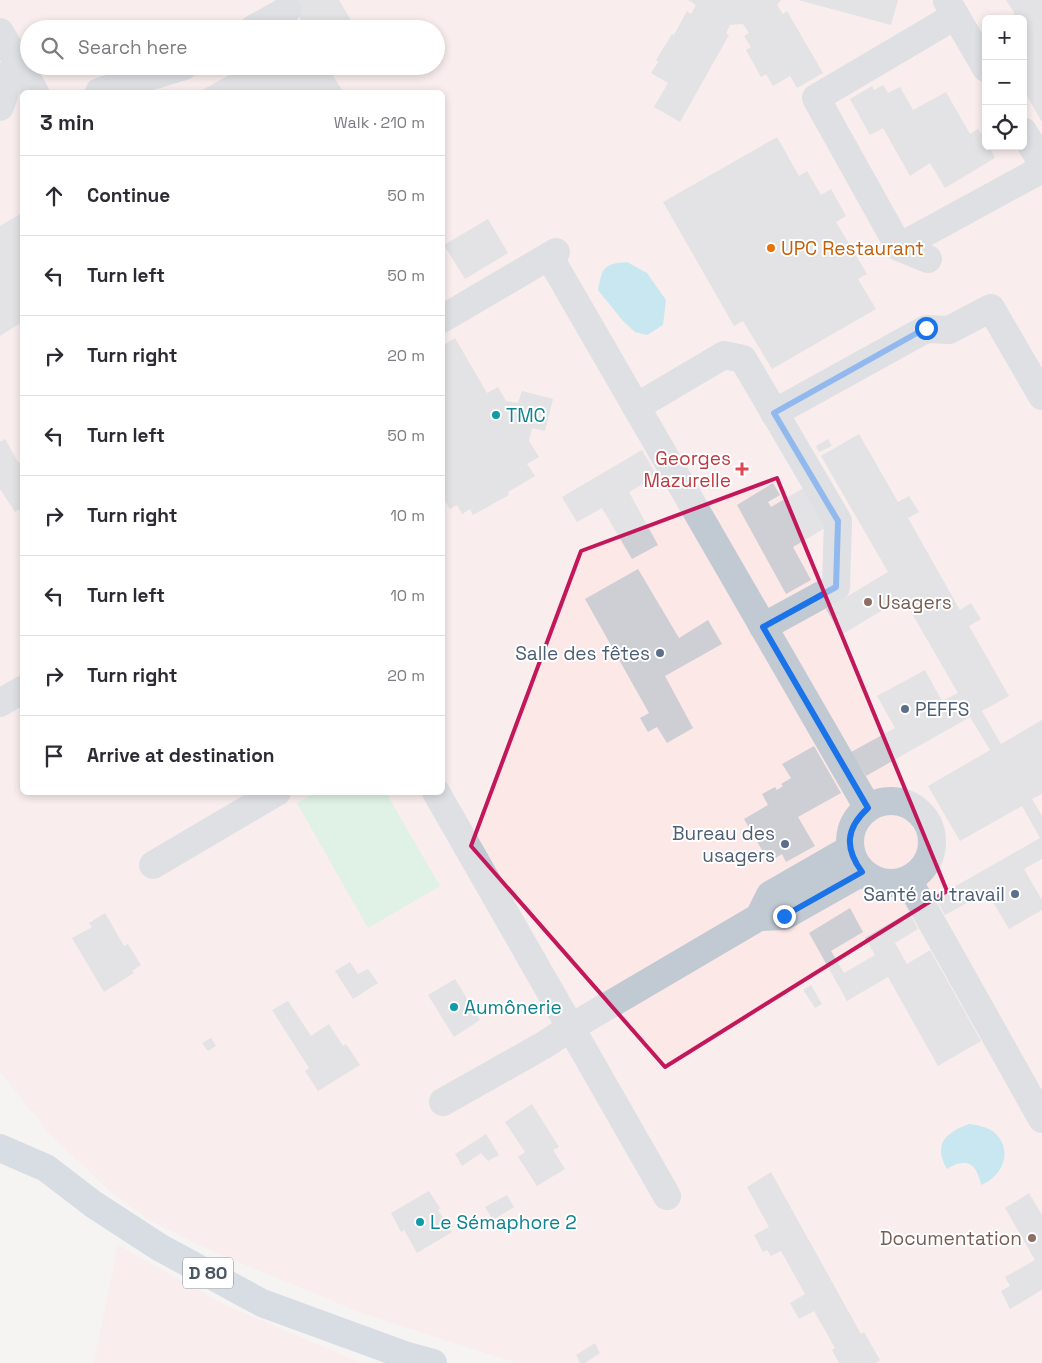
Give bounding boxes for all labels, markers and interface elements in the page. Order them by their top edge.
map controls [982,15,1027,150]
button: + [982,15,1027,60]
search box [20,20,445,75]
icon: search [38,34,66,62]
text: Search here [78,35,188,60]
button: − [982,60,1027,105]
button: locate [982,105,1027,150]
text: 3 min [40,109,95,136]
text: Walk · 210 m [334,112,425,133]
icon: ahead [40,182,68,210]
text: Continue [87,183,170,208]
text: 50 m [387,185,425,206]
place label: UPC Restaurant [781,236,924,261]
marker: UPC Restaurant [765,242,777,254]
icon: left [40,262,68,290]
text: Turn left [87,263,165,288]
text: 50 m [387,265,425,286]
route start [915,317,938,340]
icon: right [40,342,68,370]
text: Turn right [87,343,177,368]
text: 20 m [387,345,425,366]
place label: TMC [506,403,546,428]
marker: TMC [490,409,502,421]
icon: left [40,422,68,450]
text: Turn left [87,423,165,448]
text: 50 m [387,425,425,446]
place label: Georges Mazurelle [643,446,731,493]
marker: Georges Mazurelle [735,462,749,476]
icon: right [40,502,68,530]
text: Turn right [87,503,177,528]
text: 10 m [390,505,425,526]
icon: left [40,582,68,610]
text: Turn left [87,583,165,608]
text: 10 m [390,585,425,606]
place label: Usagers [878,590,952,615]
marker: Usagers [862,596,874,608]
place label: Salle des fêtes [515,641,650,666]
marker: Salle des fêtes [654,647,666,659]
icon: right [40,662,68,690]
text: Turn right [87,663,177,688]
text: 20 m [387,665,425,686]
place label: PEFFS [915,697,969,722]
marker: PEFFS [899,703,911,715]
icon: arrive [40,742,68,770]
text: Arrive at destination [87,743,275,768]
place label: Bureau des usagers [672,821,775,868]
marker: Bureau des usagers [779,838,791,850]
place label: Santé au travail [863,882,1005,907]
marker: Santé au travail [1009,888,1021,900]
route end [773,905,796,928]
place label: Aumônerie [464,995,562,1020]
marker: Aumônerie [448,1001,460,1013]
place label: Le Sémaphore 2 [430,1210,577,1235]
marker: Le Sémaphore 2 [414,1216,426,1228]
place label: Documentation [880,1226,1022,1251]
marker: Documentation [1026,1232,1038,1244]
road number: D 80 [183,1258,233,1288]

